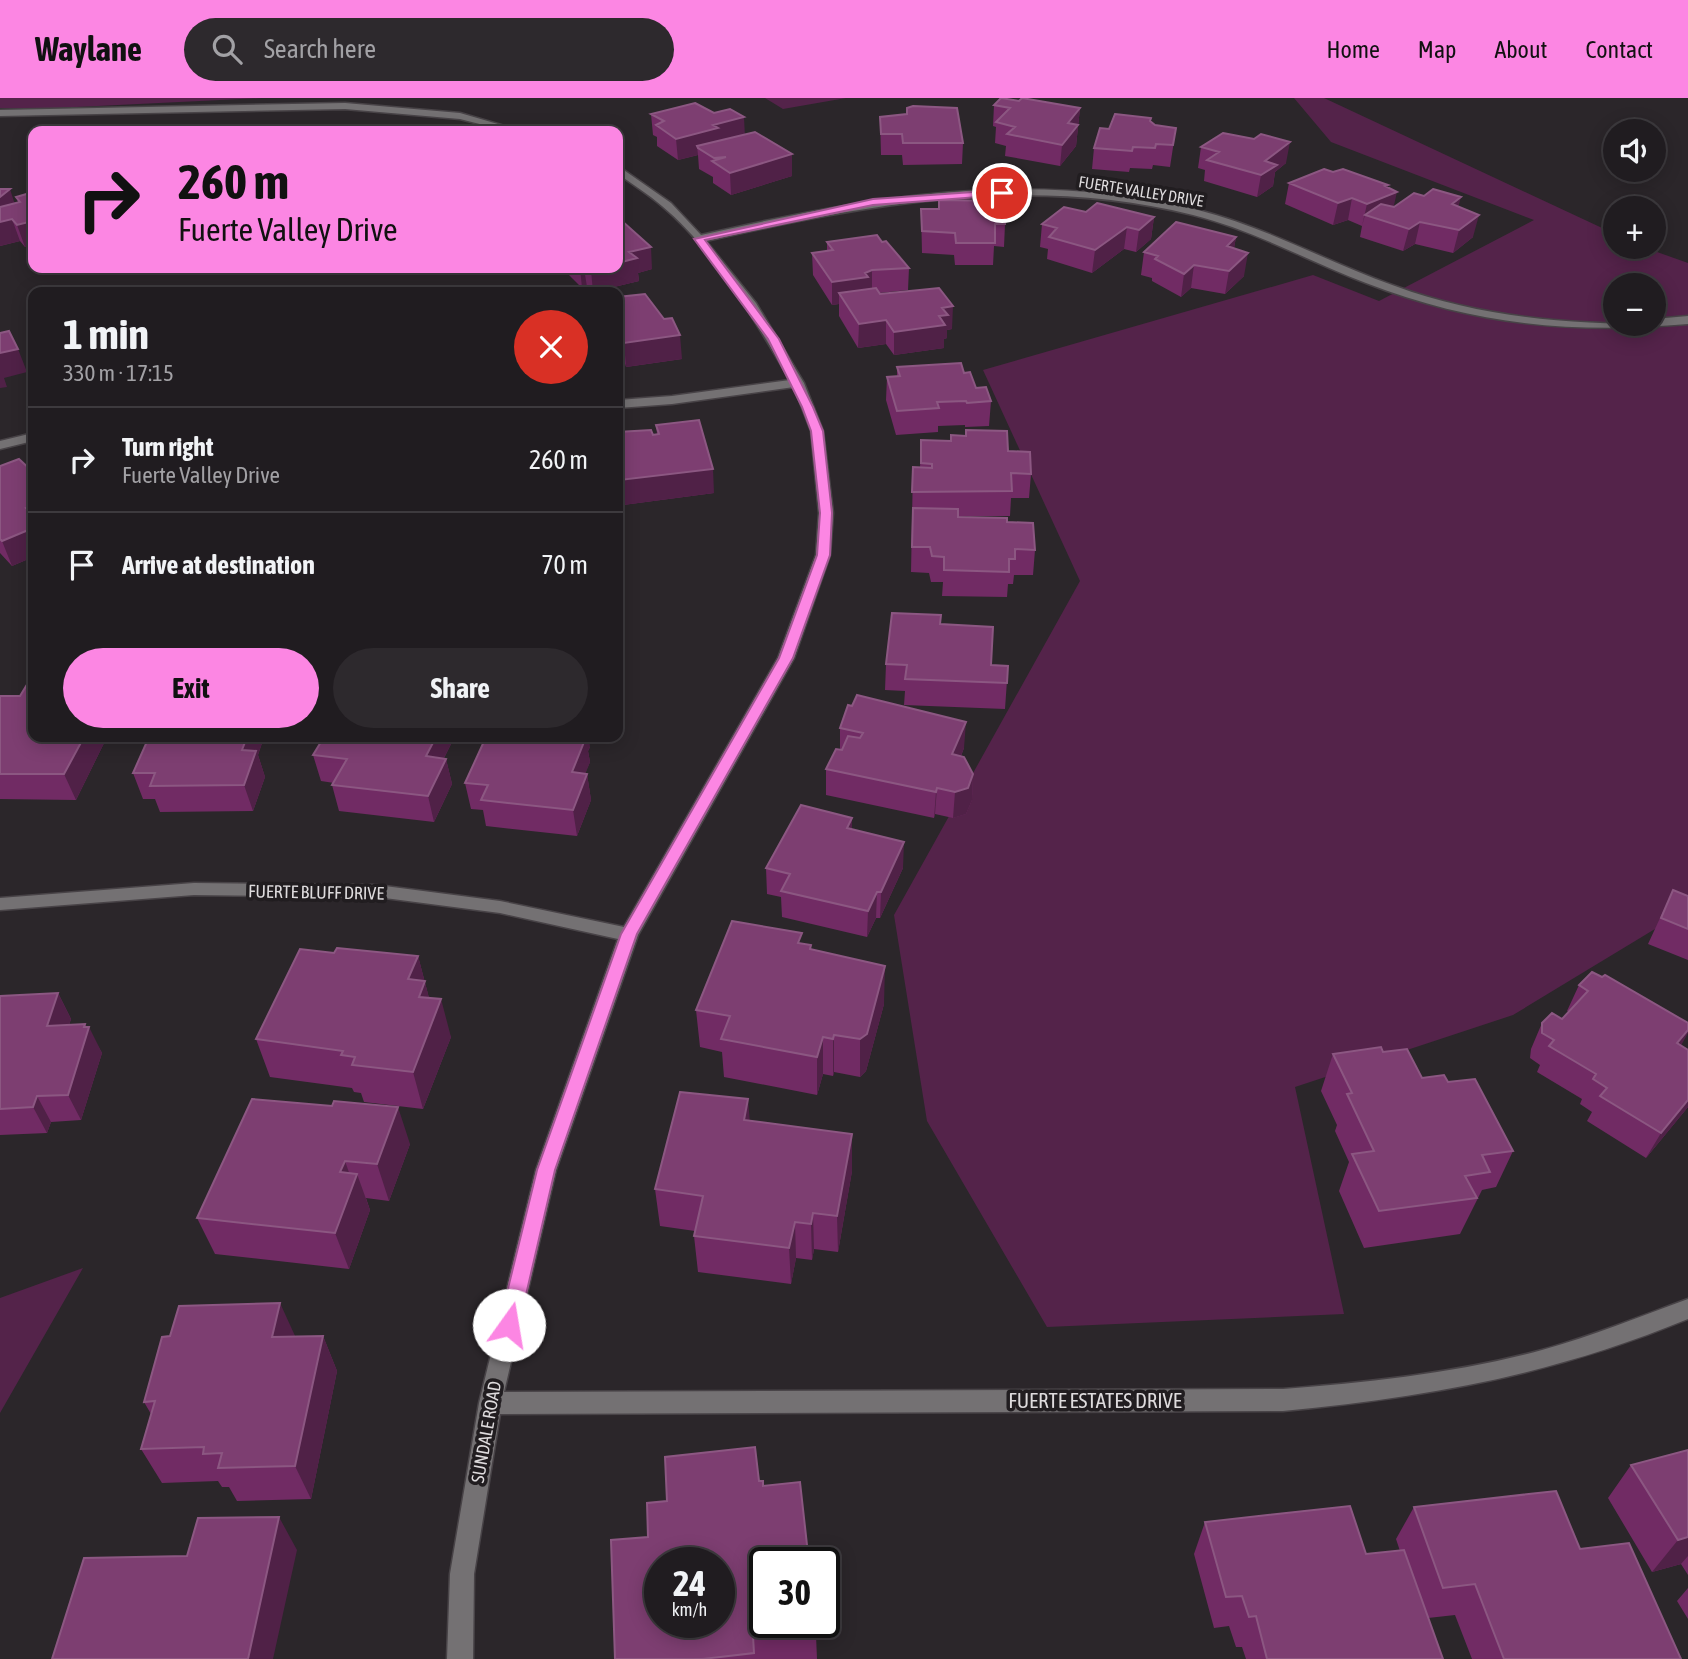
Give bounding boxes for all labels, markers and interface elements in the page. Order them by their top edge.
search box [184,18,674,81]
text: Waylane [35,30,142,68]
icon: search [208,30,246,68]
text: Search here [264,34,376,64]
text: Home [1326,36,1380,63]
text: Map [1418,36,1456,63]
text: About [1494,36,1547,63]
text: Contact [1585,36,1653,63]
map controls [1603,119,1666,336]
button: sound [1603,119,1666,182]
text: 260 m [178,153,289,209]
icon: right [63,154,154,245]
pin [972,163,1032,223]
street label: FUERTE VALLEY DRIVE [1077,172,1205,210]
icon: arrive [983,174,1021,212]
button: + [1603,196,1666,259]
text: Fuerte Valley Drive [178,211,398,248]
button: − [1603,273,1666,336]
text: 1 min [63,310,149,358]
button: close [514,310,588,384]
text: 330 m · 17:15 [63,360,174,386]
text: Turn right [122,432,213,462]
icon: right [63,441,101,479]
text: 260 m [529,445,588,475]
text: Fuerte Valley Drive [122,462,280,488]
icon: arrive [63,546,101,584]
text: Arrive at destination [122,550,315,580]
text: 70 m [541,550,588,580]
button: Exit [63,648,319,728]
button: Share [333,648,588,728]
street label: FUERTE BLUFF DRIVE [248,880,384,904]
position arrow [472,1288,546,1362]
street label: SUNDALE ROAD [467,1379,505,1485]
street label: FUERTE ESTATES DRIVE [1008,1388,1182,1412]
speed limit sign: 30 [749,1547,840,1638]
text: 24 [673,1563,706,1603]
text: km/h [672,1599,707,1620]

